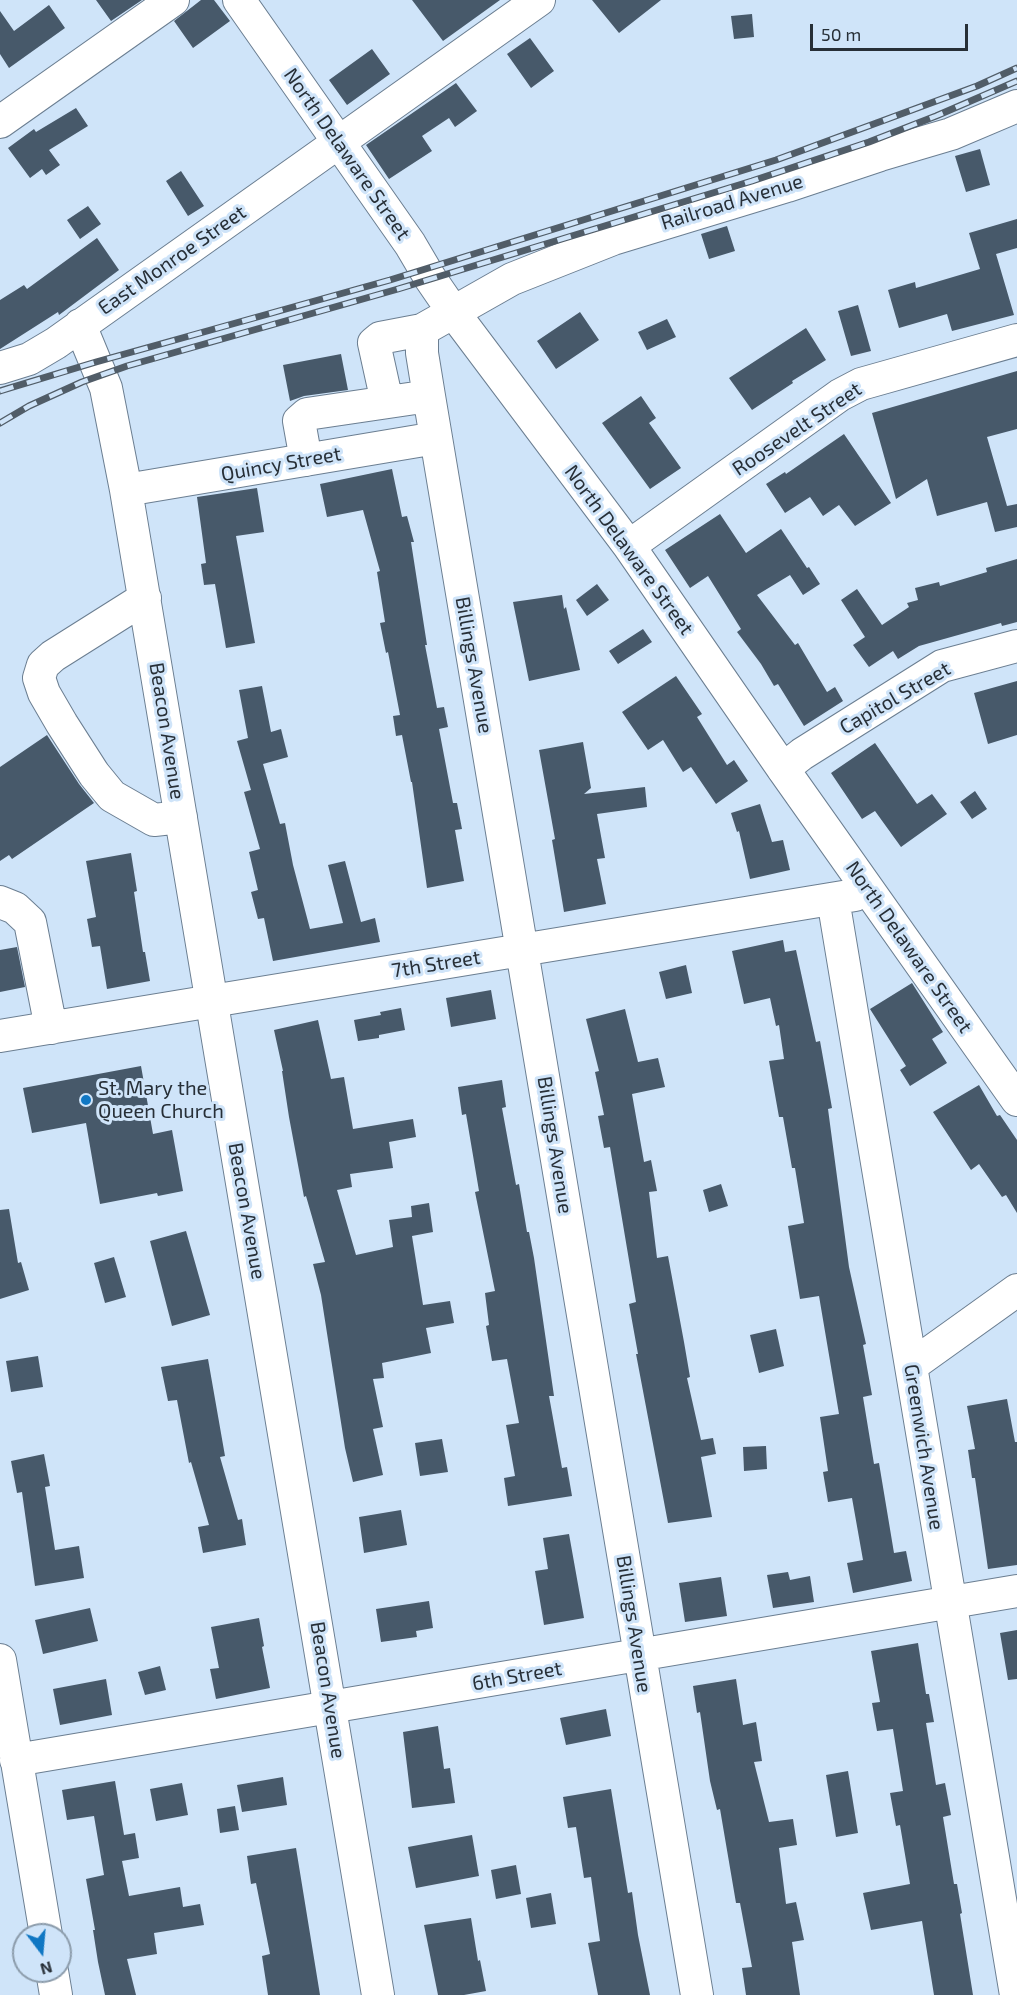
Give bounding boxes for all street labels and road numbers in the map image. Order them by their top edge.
street label: North Delaware Street [279,64,415,244]
street label: Railroad Avenue [658,169,806,235]
street label: East Monroe Street [94,200,250,320]
street label: Roosevelt Street [728,377,866,481]
street label: Quincy Street [219,442,343,486]
street label: North Delaware Street [559,460,699,640]
street label: Billings Avenue [450,595,498,735]
street label: Capitol Street [835,657,955,739]
street label: Beacon Avenue [144,661,190,801]
street label: North Delaware Street [841,857,977,1037]
street label: 7th Street [390,945,482,983]
street label: Billings Avenue [532,1075,578,1215]
street label: Beacon Avenue [223,1141,271,1281]
street label: Greenwich Avenue [899,1362,949,1532]
street label: Billings Avenue [611,1554,657,1694]
street label: Beacon Avenue [305,1620,351,1760]
street label: 6th Street [470,1656,564,1696]

